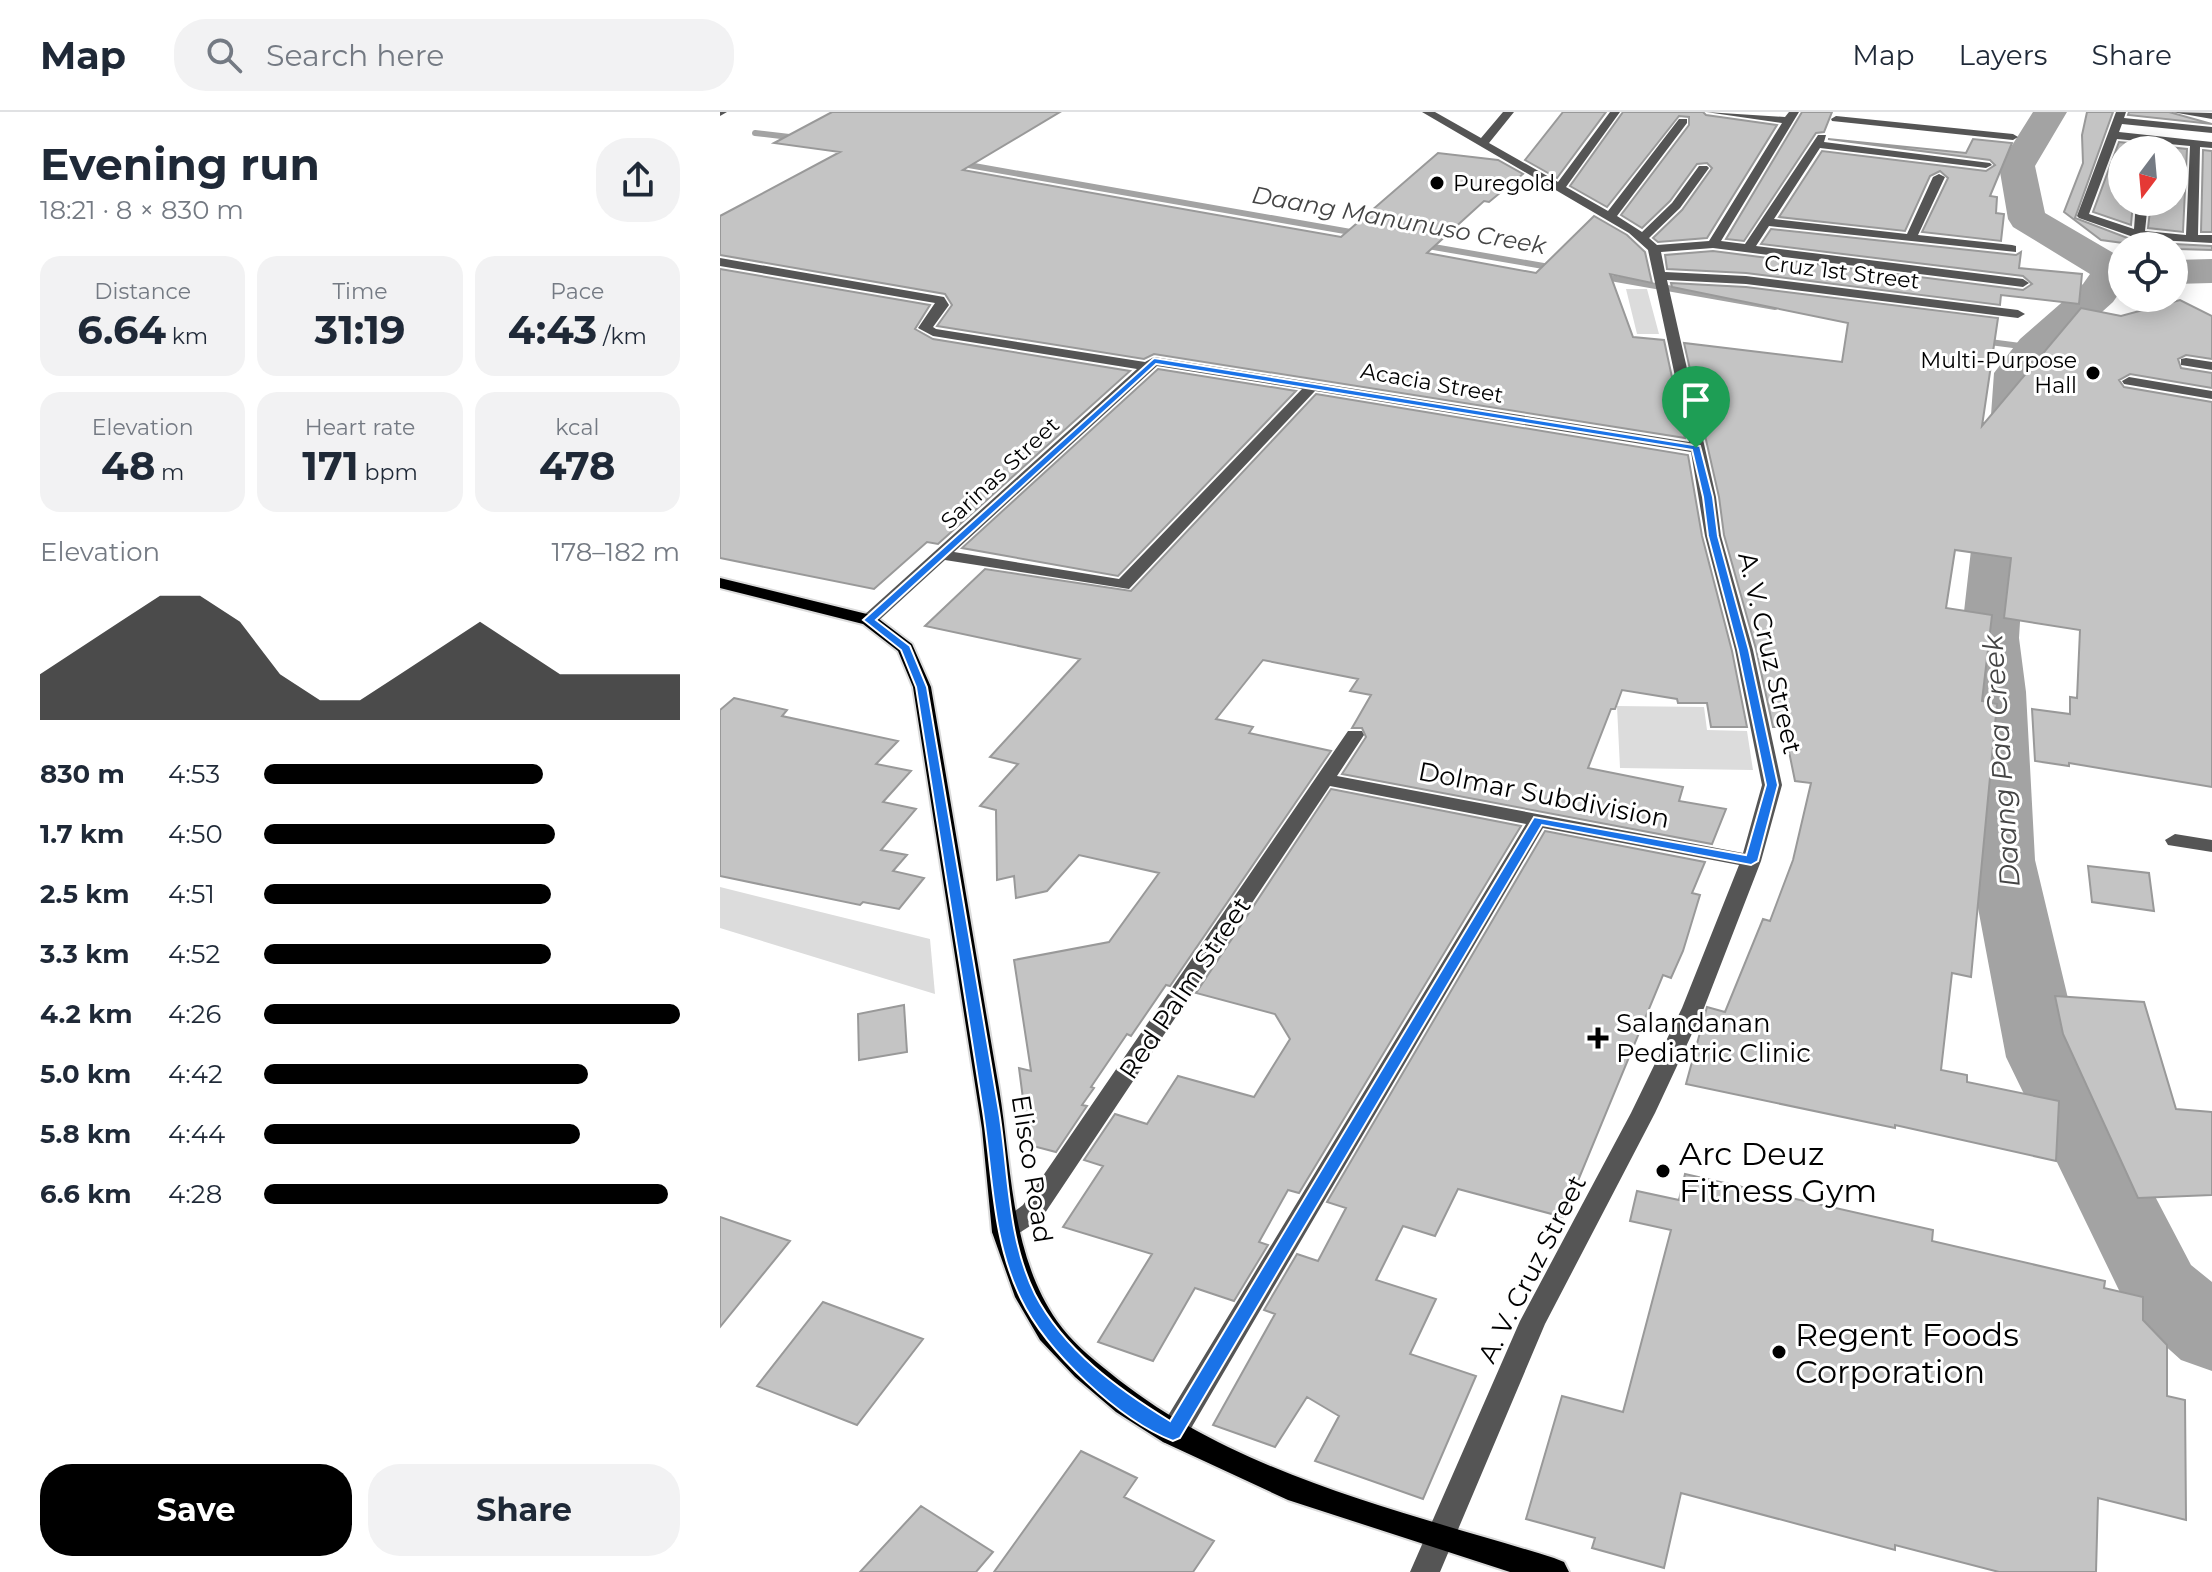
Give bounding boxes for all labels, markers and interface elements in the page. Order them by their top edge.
search box [174,19,734,91]
text: Map [40,32,126,79]
icon: search [202,33,246,77]
text: Search here [266,37,444,74]
text: Map [1852,38,1915,72]
text: Layers [1959,38,2048,72]
text: Share [2092,38,2172,72]
north arrow [2108,136,2188,216]
map controls [2108,136,2188,312]
text: Evening run [40,137,320,191]
button: share [596,138,680,222]
place label: Puregold [1453,170,1555,197]
marker: Puregold [1428,174,1446,192]
water label: Daang Manunuso Creek [1250,180,1550,260]
text: 18:21 · 8 × 830 m [40,194,244,226]
button: locate [2108,232,2188,312]
street label: Cruz 1st Street [1763,249,1921,295]
text: Distance [94,278,191,305]
text: Time [332,278,388,305]
text: Pace [550,278,604,305]
text: 6.64 [77,305,166,354]
text: 31:19 [314,305,405,354]
text: 4:43 [508,305,597,354]
text: km [166,323,208,350]
text: /km [597,323,647,350]
place label: Multi-Purpose Hall [1920,347,2077,399]
street label: Acacia Street [1359,357,1506,409]
marker: Multi-Purpose Hall [2084,364,2102,382]
pin [1662,366,1730,448]
icon: arrive [1674,378,1718,422]
street label: Sarinas Street [935,411,1065,535]
text: Elevation [92,414,194,441]
text: Heart rate [305,414,415,441]
text: kcal [555,414,599,441]
text: 48 [101,441,155,490]
text: 171 [302,441,359,490]
text: 478 [539,441,616,490]
text: m [155,459,184,486]
text: bpm [359,459,418,486]
text: Elevation [40,536,160,568]
text: 178–182 m [552,536,680,568]
street label: A. V. Cruz Street [1731,549,1809,757]
water label: Daang Paa Creek [1975,632,2027,888]
street label: Dolmar Subdivision [1416,755,1672,835]
text: 830 m [40,758,125,790]
text: 4:53 [168,758,220,790]
text: 1.7 km [40,818,124,850]
text: 4:50 [168,818,223,850]
text: 2.5 km [40,878,129,910]
text: 4:51 [168,878,215,910]
street label: Red Palm Street [1112,891,1258,1085]
text: 3.3 km [40,938,129,970]
text: 4:52 [168,938,220,970]
text: 4.2 km [40,998,132,1030]
text: 4:26 [168,998,221,1030]
place label: Salandanan Pediatric Clinic [1616,1007,1811,1069]
marker: Salandanan Pediatric Clinic [1587,1027,1609,1049]
text: 5.0 km [40,1058,131,1090]
text: 4:42 [168,1058,223,1090]
street label: Elisco Road [1004,1093,1060,1245]
text: 5.8 km [40,1118,131,1150]
text: 4:44 [168,1118,225,1150]
place label: Arc Deuz Fitness Gym [1679,1134,1877,1210]
marker: Arc Deuz Fitness Gym [1654,1162,1672,1180]
street label: A. V. Cruz Street [1471,1170,1593,1368]
text: 6.6 km [40,1178,131,1210]
text: 4:28 [168,1178,222,1210]
place label: Regent Foods Corporation [1795,1315,2019,1391]
marker: Regent Foods Corporation [1770,1343,1788,1361]
button: Save [40,1464,352,1556]
button: Share [368,1464,680,1556]

